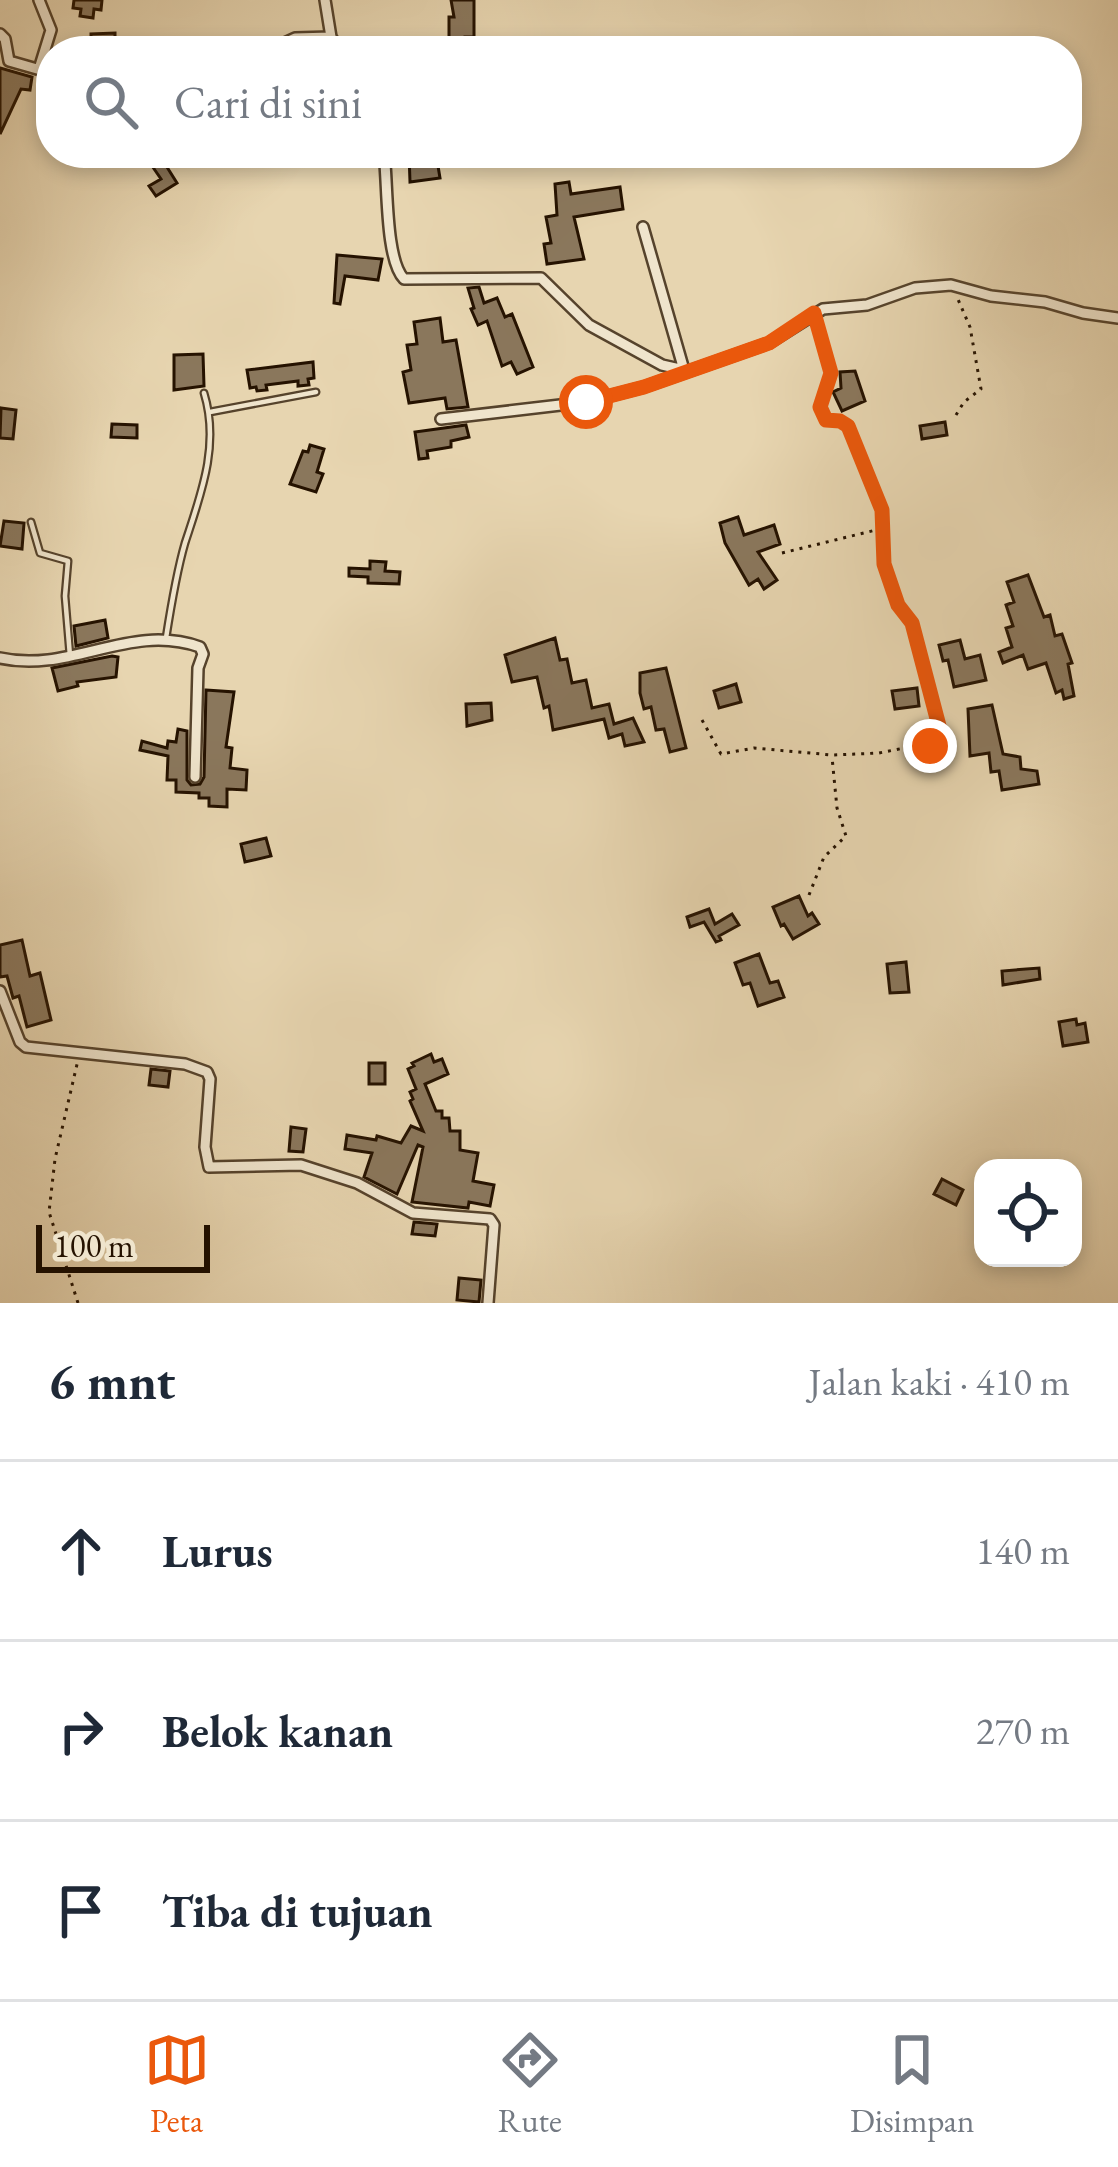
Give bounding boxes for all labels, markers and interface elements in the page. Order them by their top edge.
search box [36,36,1082,168]
icon: search [78,69,144,135]
text: Cari di sini [174,73,362,131]
route start [559,375,613,429]
route end [903,719,957,773]
map controls [974,1159,1082,1267]
button: locate [974,1159,1082,1267]
scale bar [36,1219,210,1272]
text: 100 m [54,1224,134,1267]
text: 6 mnt [48,1348,175,1414]
text: Jalan kaki · 410 m [808,1356,1070,1407]
icon: ahead [48,1518,114,1584]
text: Lurus [162,1522,273,1580]
text: 140 m [976,1525,1070,1576]
icon: right [48,1698,114,1764]
text: Belok kanan [162,1702,393,1760]
text: 270 m [976,1705,1070,1756]
icon: arrive [48,1878,114,1944]
text: Tiba di tujuan [162,1882,433,1940]
tab: Peta [144,2027,210,2142]
tab: Rute [497,2027,563,2142]
tab: Disimpan [850,2027,974,2142]

